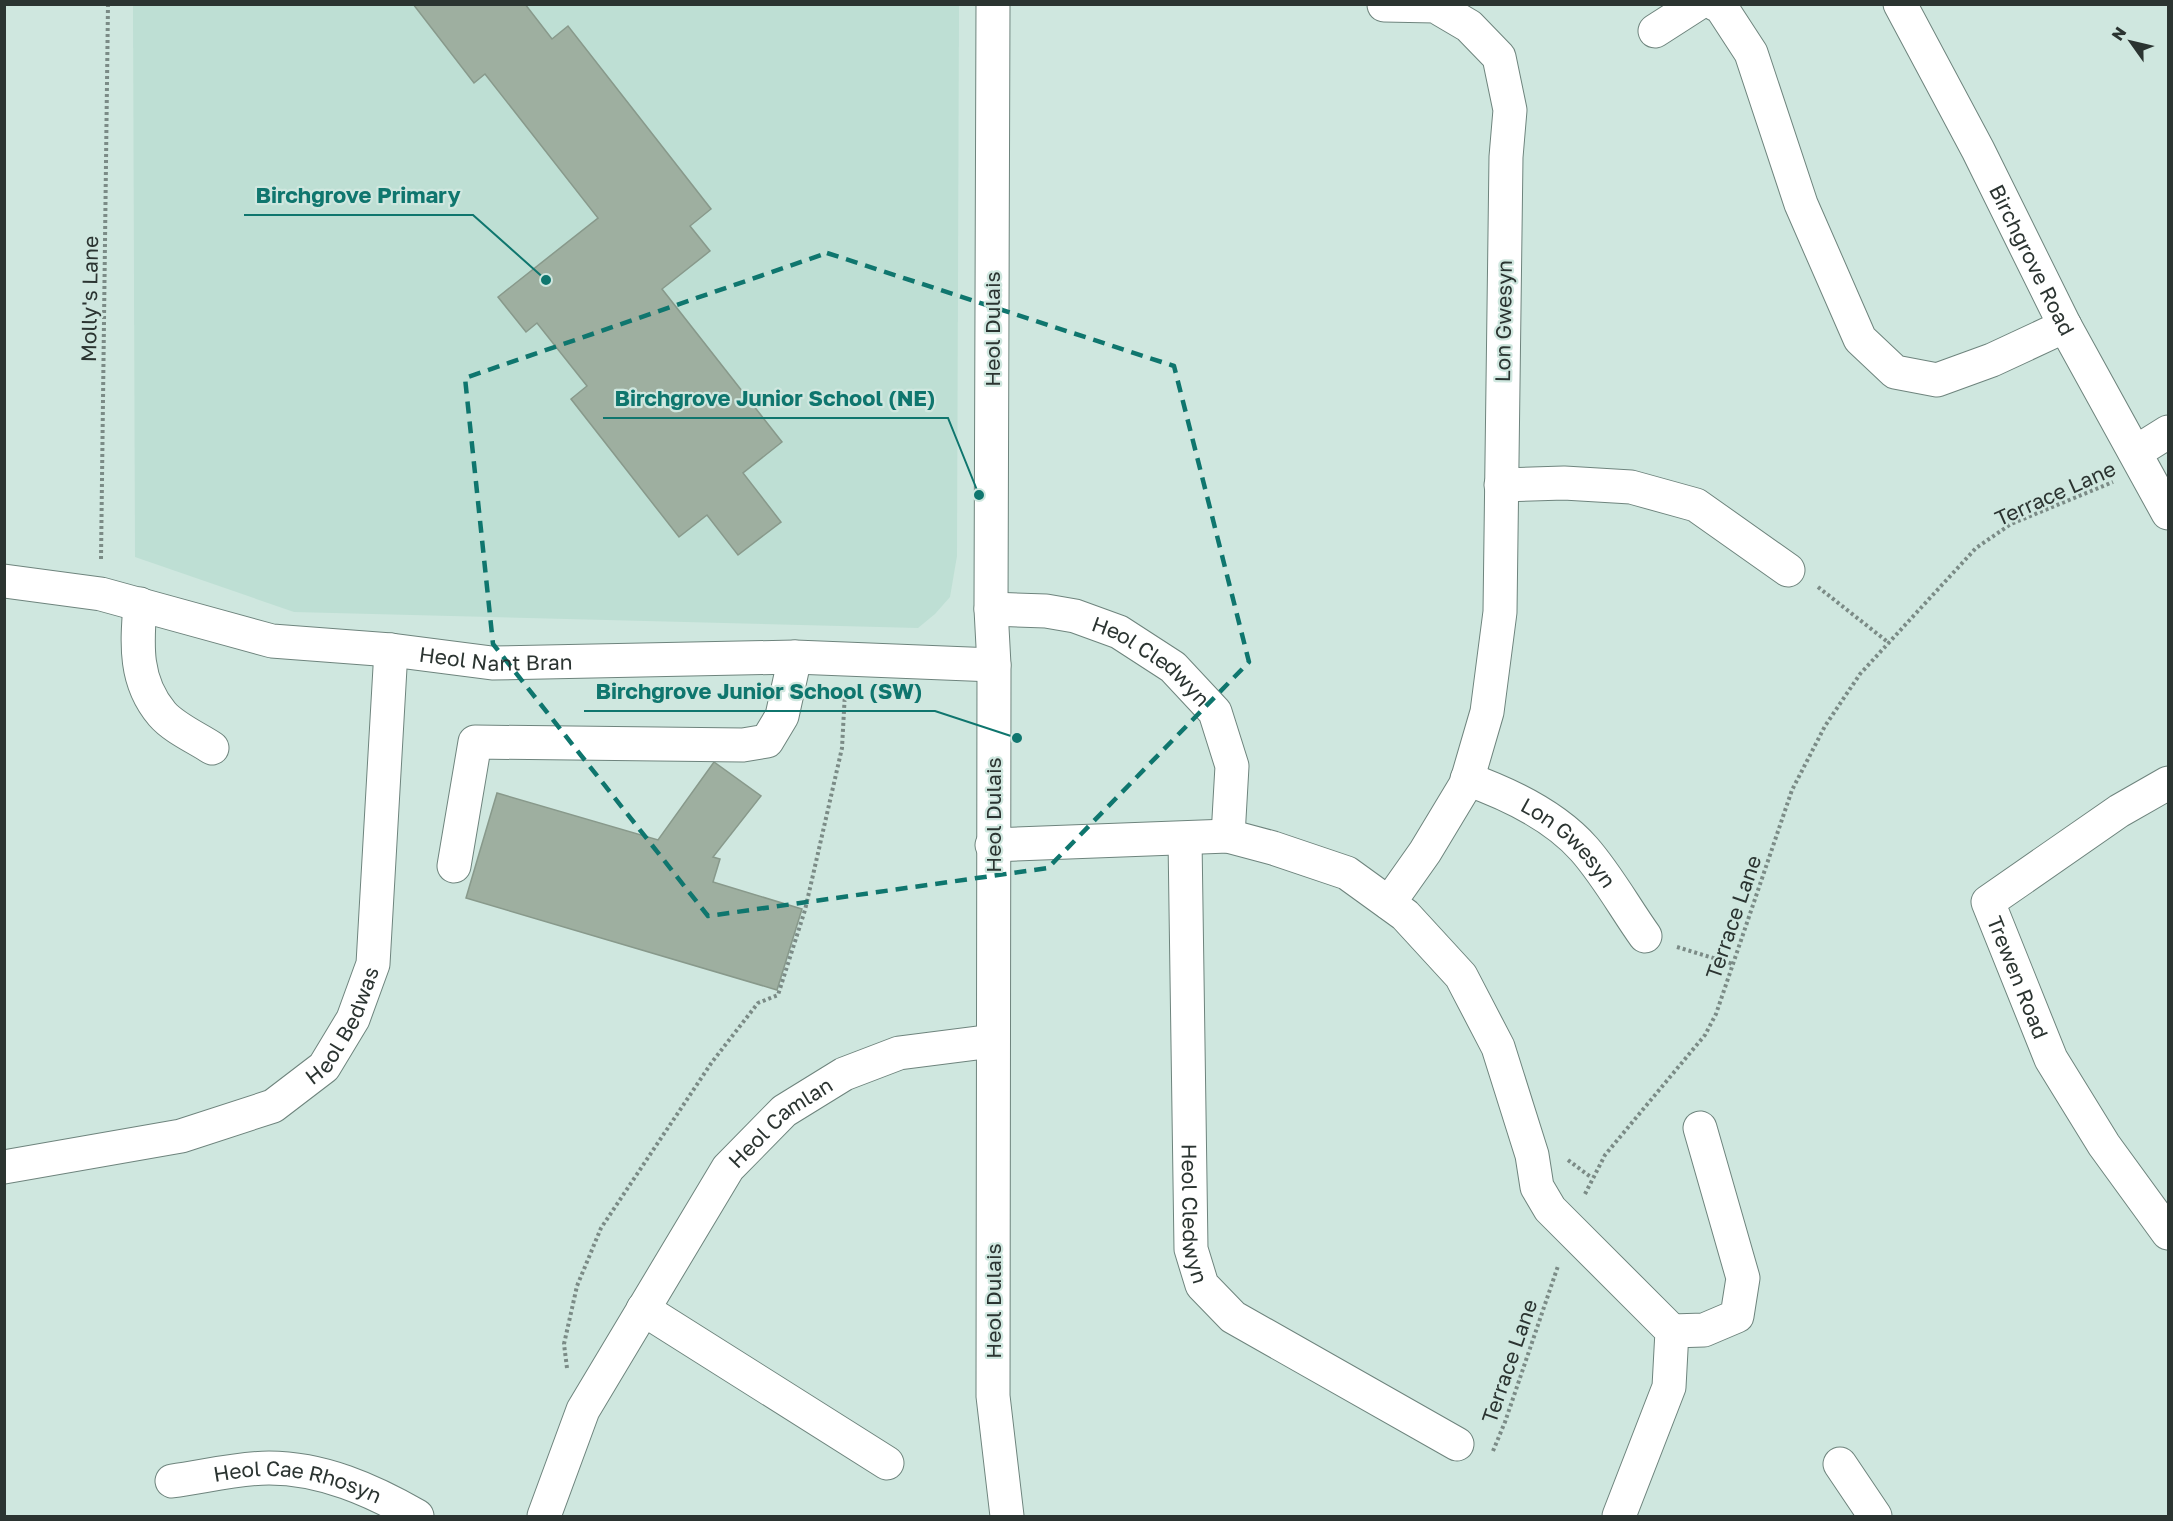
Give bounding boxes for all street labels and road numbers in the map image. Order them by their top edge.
street label: Birchgrove Road [1984,180,2081,340]
street label: Molly's Lane [75,236,103,362]
street label: Lon Gwesyn [1489,260,1517,382]
street label: Heol Dulais [979,271,1005,387]
street label: Terrace Lane [1991,455,2119,531]
street label: Heol Cledwyn [1089,610,1216,712]
street label: Heol Nant Bran [418,641,573,676]
street label: Heol Dulais [980,757,1006,873]
street label: Lon Gwesyn [1517,792,1622,893]
street label: Terrace Lane [1700,852,1766,982]
street label: Trewen Road [1982,912,2054,1042]
street label: Heol Bedwas [300,963,384,1090]
street label: Heol Camlan [723,1071,837,1173]
street label: Heol Cledwyn [1176,1143,1214,1287]
street label: Heol Dulais [980,1243,1006,1359]
street label: Terrace Lane [1476,1296,1542,1426]
street label: Heol Cae Rhosyn [211,1455,386,1508]

